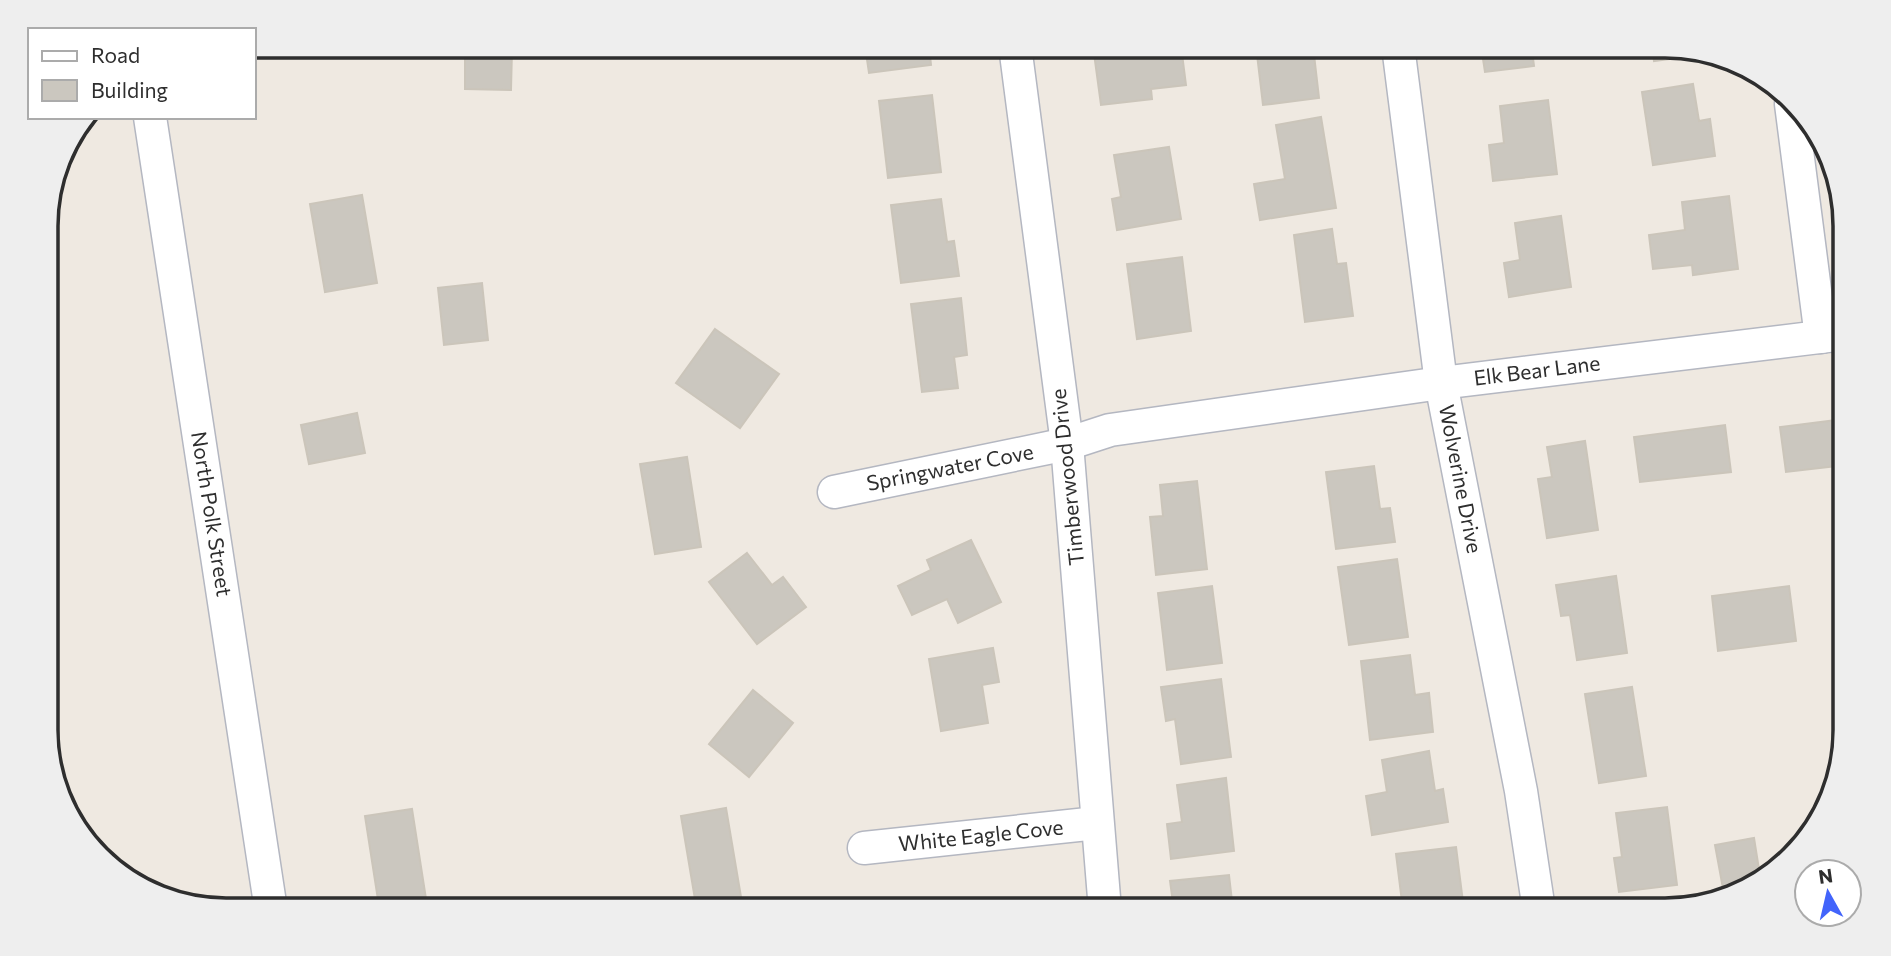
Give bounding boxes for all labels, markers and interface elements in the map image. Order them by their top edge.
legend [28,28,256,119]
text: Road [91,42,140,67]
text: Building [91,77,168,102]
street label: Elk Bear Lane [1472,349,1602,390]
street label: Timberwood Drive [1045,388,1088,567]
street label: Wolverine Drive [1435,402,1488,555]
street label: North Polk Street [187,429,238,598]
street label: Springwater Cove [864,438,1035,495]
street label: White Eagle Cove [897,813,1065,856]
north arrow [1793,858,1863,928]
text: N [1817,863,1834,888]

